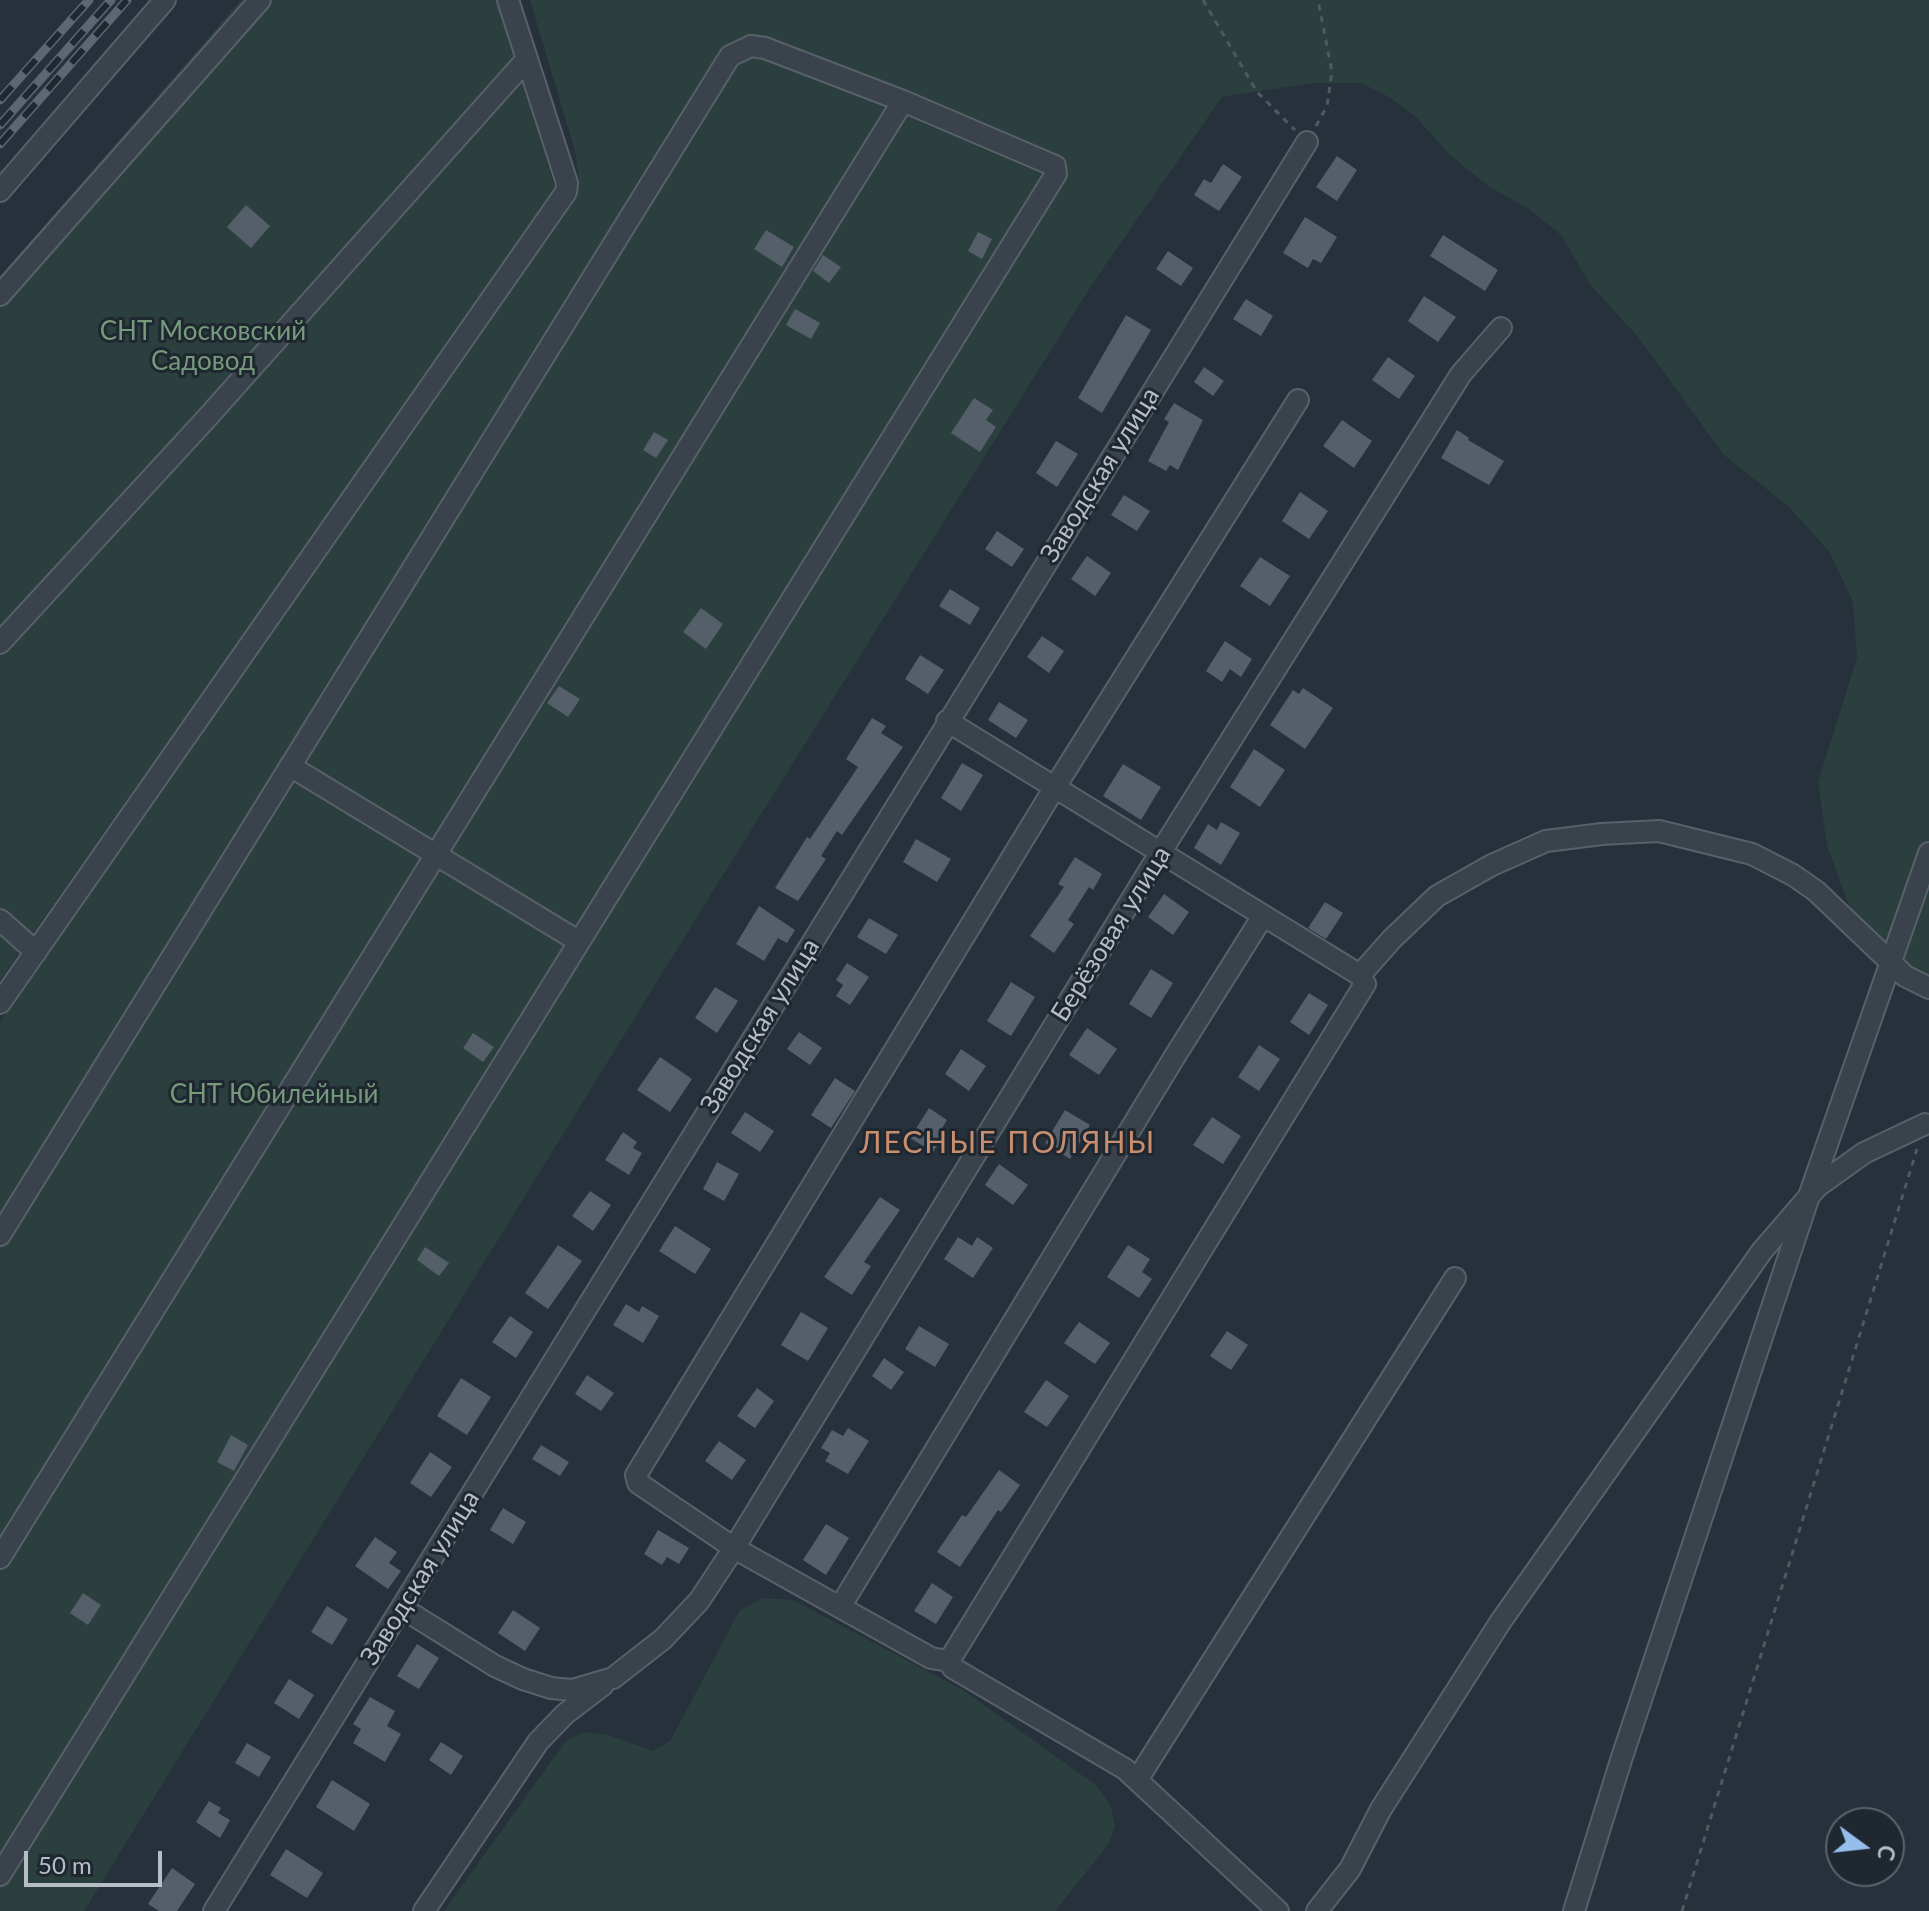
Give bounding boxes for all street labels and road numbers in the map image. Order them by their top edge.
street label: Заводская улица [1034,382,1166,568]
street label: Берёзовая улица [1045,841,1177,1027]
street label: Заводская улица [694,933,826,1119]
street label: Заводская улица [354,1485,486,1671]

